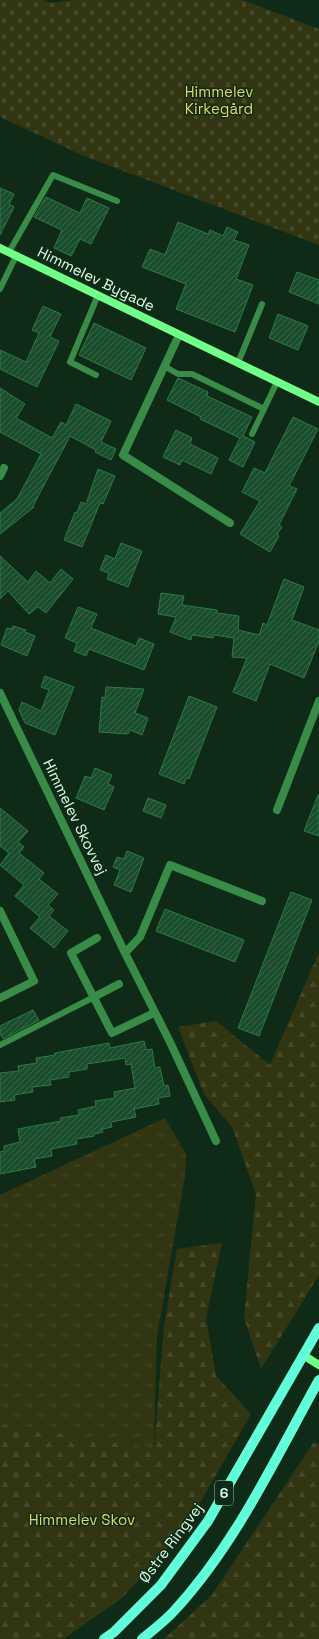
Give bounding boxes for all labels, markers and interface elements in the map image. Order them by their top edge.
park label: Himmelev Kirkegård [185,82,253,118]
street label: Himmelev Bygade [34,242,158,315]
street label: Himmelev Skovvej [39,756,112,878]
road number: 6 [215,1481,233,1505]
street label: Østre Ringvej [134,1499,207,1586]
park label: Himmelev Skov [29,1510,135,1529]

